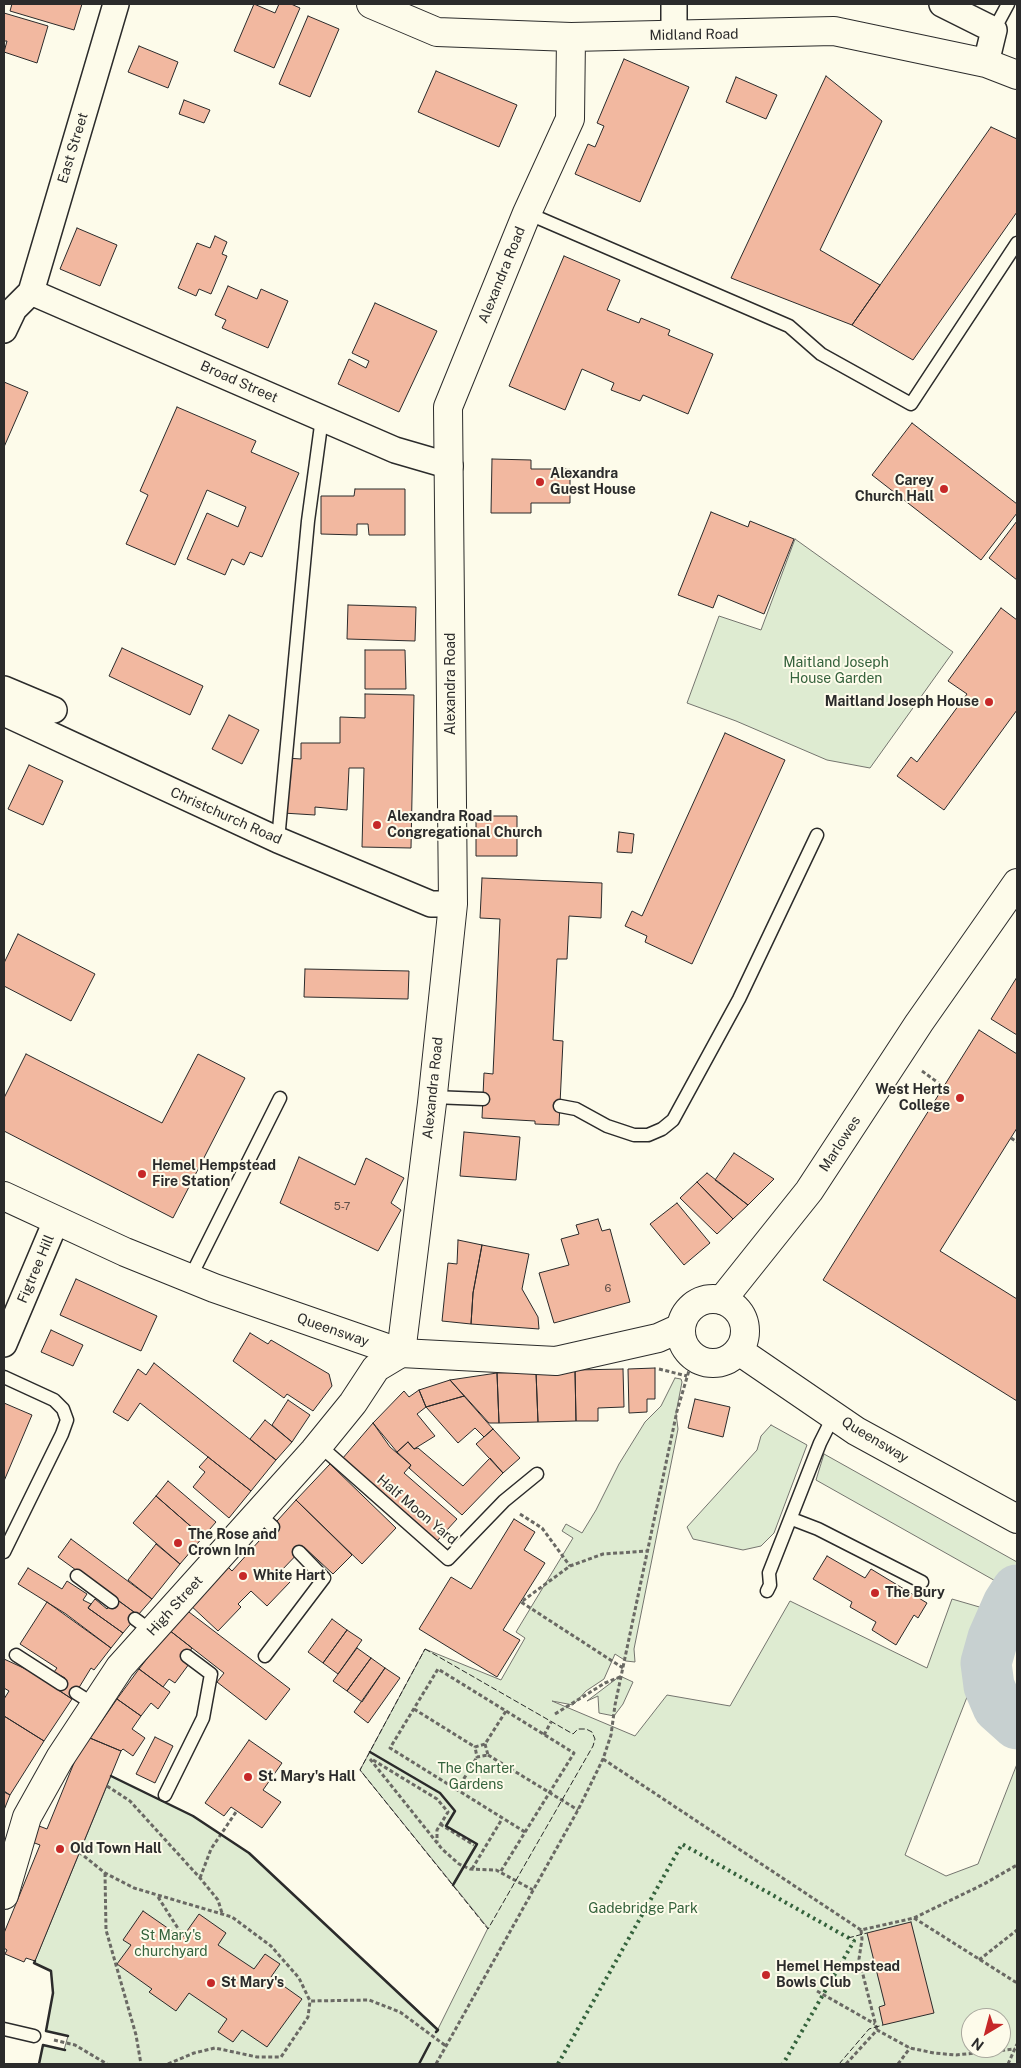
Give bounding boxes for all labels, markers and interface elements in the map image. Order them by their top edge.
street label: Midland Road [649,26,739,44]
street label: East Street [54,111,92,185]
street label: Alexandra Road [475,224,529,326]
street label: Broad Street [198,357,280,407]
place label: Alexandra Guest House [550,466,636,498]
place label: Carey Church Hall [855,473,934,506]
marker: Alexandra Guest House [534,476,546,488]
marker: Carey Church Hall [938,483,950,495]
street label: Alexandra Road [443,633,459,735]
park label: Maitland Joseph House Garden [783,655,889,688]
place label: Maitland Joseph House [825,694,979,710]
marker: Maitland Joseph House [983,696,995,708]
street label: Christchurch Road [168,784,284,848]
place label: Alexandra Road Congregational Church [387,809,542,842]
marker: Alexandra Road Congregational Church [371,819,383,831]
street label: Alexandra Road [419,1036,447,1140]
place label: West Herts College [875,1082,950,1114]
marker: West Herts College [954,1092,966,1104]
street label: Marlowes [816,1113,864,1175]
place label: Hemel Hempstead Fire Station [152,1158,276,1190]
marker: Hemel Hempstead Fire Station [136,1168,148,1180]
house number: 5-7 [334,1200,350,1214]
street label: Figtree Hill [14,1232,58,1306]
house number: 6 [605,1282,611,1296]
street label: Queensway [295,1310,371,1350]
street label: Queensway [838,1413,912,1467]
street label: Half Moon Yard [373,1471,461,1549]
place label: The Rose and Crown Inn [188,1527,277,1560]
marker: The Rose and Crown Inn [172,1537,184,1549]
place label: White Hart [253,1568,326,1584]
marker: White Hart [237,1570,249,1582]
street label: High Street [144,1572,206,1640]
place label: The Bury [885,1585,945,1601]
marker: The Bury [869,1587,881,1599]
park label: The Charter Gardens [437,1761,515,1794]
place label: St. Mary's Hall [258,1769,356,1785]
marker: St. Mary's Hall [242,1771,254,1783]
place label: Old Town Hall [70,1841,162,1857]
marker: Old Town Hall [54,1843,66,1855]
park label: Gadebridge Park [588,1901,698,1917]
park label: St Mary's churchyard [134,1928,208,1960]
place label: Hemel Hempstead Bowls Club [776,1959,900,1991]
marker: Hemel Hempstead Bowls Club [760,1969,772,1981]
place label: St Mary's [221,1975,284,1991]
marker: St Mary's [205,1977,217,1989]
north arrow [961,2008,1011,2058]
text: N [968,2035,987,2054]

